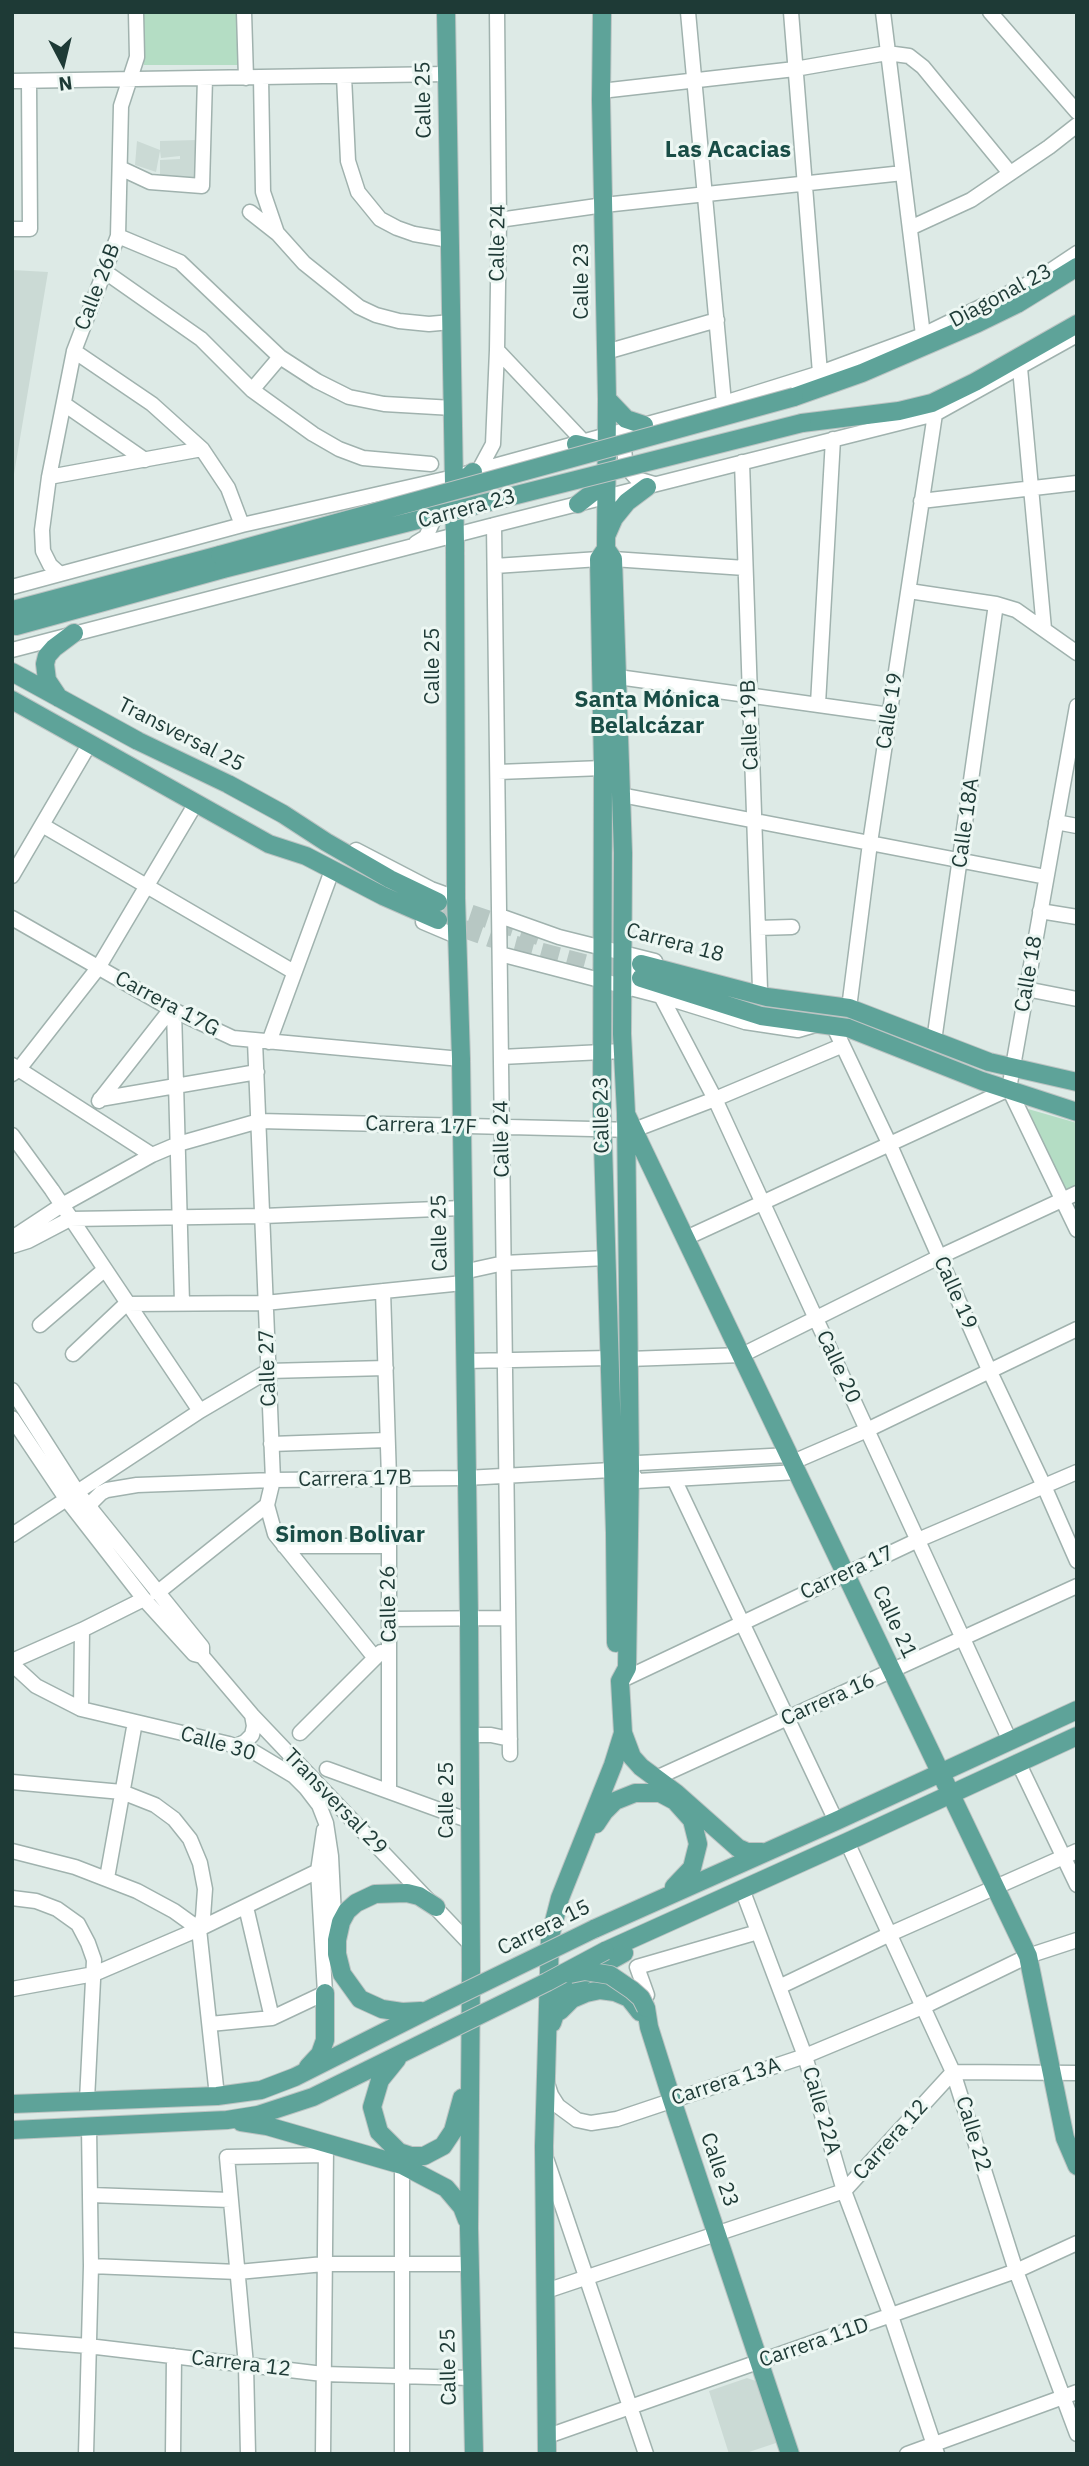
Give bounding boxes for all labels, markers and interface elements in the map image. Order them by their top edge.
north arrow [28,28,98,98]
street label: Calle 25 [411,61,437,139]
text: N [57,71,74,97]
district label: Las Acacias [665,136,791,164]
street label: Calle 24 [485,204,511,282]
street label: Calle 26B [70,240,126,334]
street label: Calle 23 [569,242,595,320]
street label: Diagonal 23 [946,259,1056,333]
street label: Carrera 23 [415,484,519,534]
street label: Calle 25 [420,627,446,705]
street label: Calle 19 [872,671,908,751]
street label: Calle 19B [736,679,764,771]
district label: Santa Mónica Belalcázar [574,686,720,740]
street label: Transversal 25 [114,692,248,778]
street label: Calle 18A [947,776,985,870]
street label: Carrera 18 [623,918,727,968]
street label: Calle 18 [1010,934,1048,1014]
street label: Carrera 17G [110,966,224,1042]
street label: Calle 23 [589,1076,615,1154]
street label: Calle 24 [489,1100,515,1178]
street label: Carrera 17F [365,1111,477,1141]
street label: Calle 25 [427,1194,453,1272]
street label: Calle 19 [928,1253,982,1333]
street label: Calle 20 [810,1327,866,1407]
street label: Calle 27 [254,1329,282,1407]
street label: Carrera 17B [298,1465,412,1493]
district label: Simon Bolivar [275,1521,425,1549]
street label: Carrera 17 [796,1540,898,1606]
street label: Calle 26 [376,1565,402,1643]
street label: Calle 21 [866,1582,922,1662]
street label: Carrera 16 [777,1668,879,1732]
street label: Calle 30 [177,1721,259,1767]
street label: Transversal 29 [278,1743,392,1861]
street label: Calle 25 [434,1761,460,1839]
street label: Carrera 15 [493,1895,595,1961]
street label: Carrera 13A [668,2052,784,2112]
street label: Calle 22A [796,2064,846,2158]
street label: Calle 22 [950,2093,996,2175]
street label: Carrera 12 [848,2094,934,2186]
street label: Calle 23 [695,2129,743,2211]
street label: Carrera 11D [756,2313,872,2373]
street label: Calle 25 [436,2328,462,2406]
street label: Carrera 12 [190,2345,292,2383]

